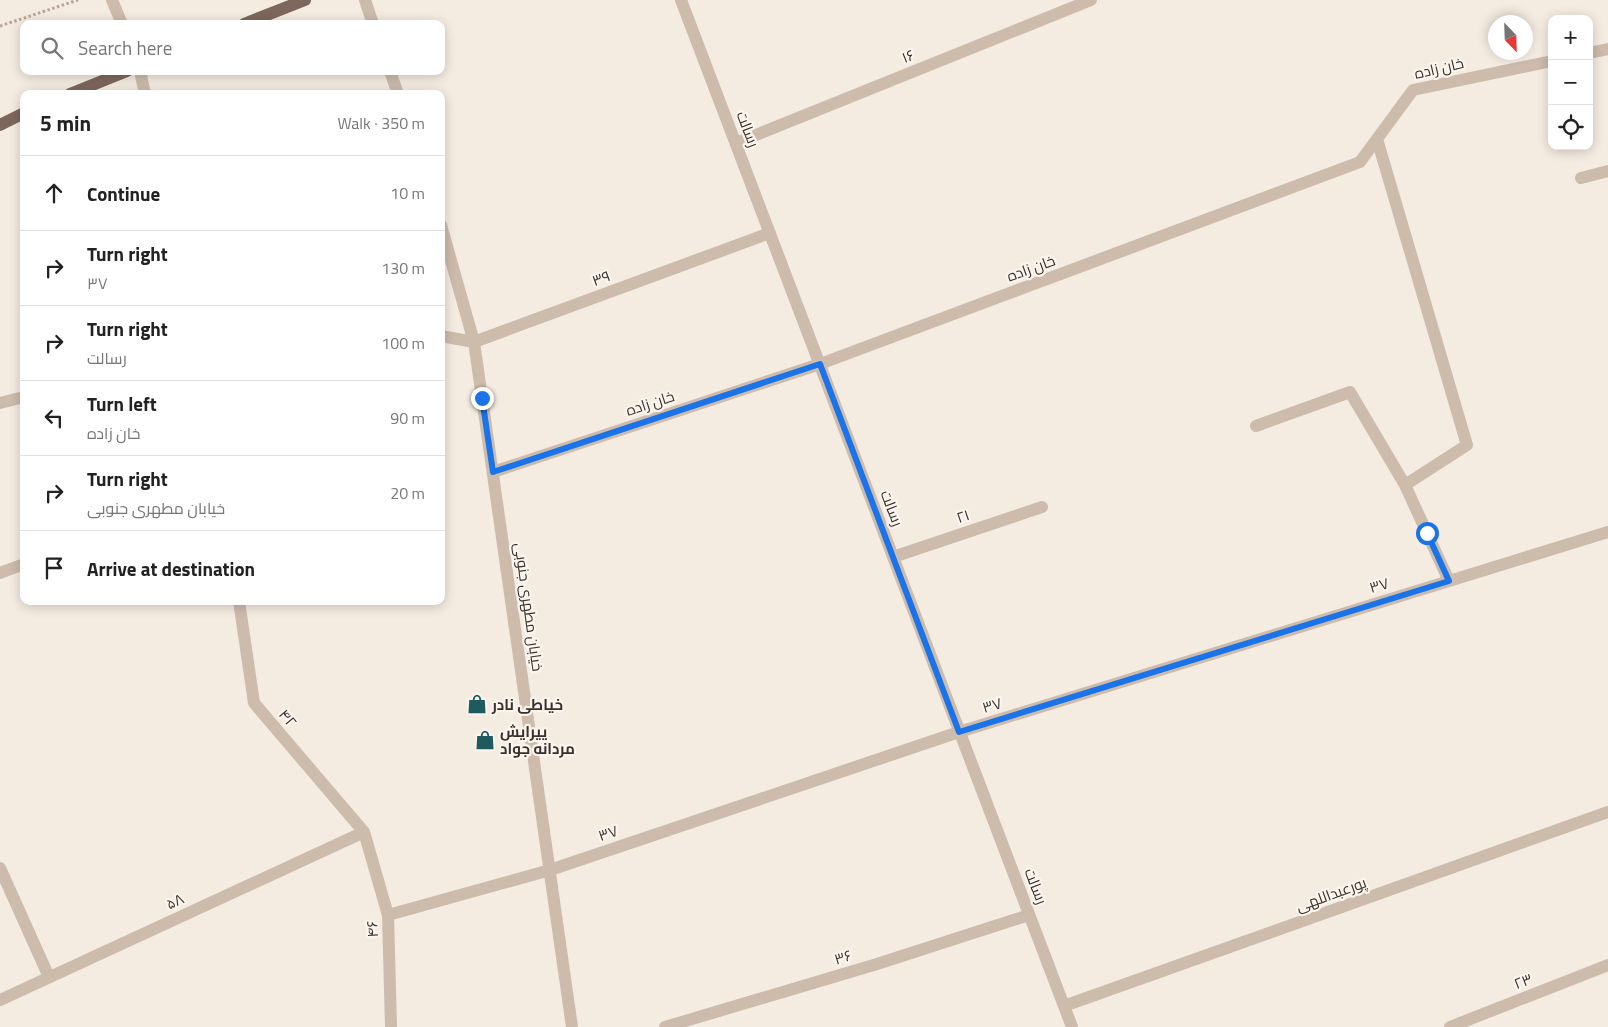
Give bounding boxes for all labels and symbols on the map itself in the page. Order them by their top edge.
north arrow [1488,15,1533,60]
street label: ۱۶ [898,43,918,69]
street label: خان زاده [1412,51,1466,85]
street label: رسالت [731,108,765,150]
street label: خان زاده [1004,249,1058,287]
street label: ۳۹ [589,264,613,292]
street label: خان زاده [623,384,677,422]
route end [471,387,494,410]
street label: رسالت [875,487,909,529]
street label: ۲۱ [953,503,973,529]
route start [1416,522,1439,545]
street label: خیابان مطهری جنوبی [509,541,549,673]
street label: ۳۷ [1366,571,1392,599]
street label: ۳۷ [979,691,1005,719]
shop icon: خیاطی نادر [466,693,488,715]
place label: خیاطی نادر [491,693,563,716]
street label: ۴۲ [273,704,303,732]
place label: پیرایش مردانه جواد [500,720,575,760]
shop icon: پیرایش مردانه جواد [474,729,496,751]
street label: ۳۷ [595,819,621,847]
street label: رسالت [1019,865,1053,907]
street label: پورعبداللهی [1292,871,1370,917]
street label: ۵۸ [162,887,188,915]
street label: ۴۶ [360,920,384,938]
street label: ۳۶ [831,943,855,971]
street label: ۲۳ [1510,967,1536,995]

